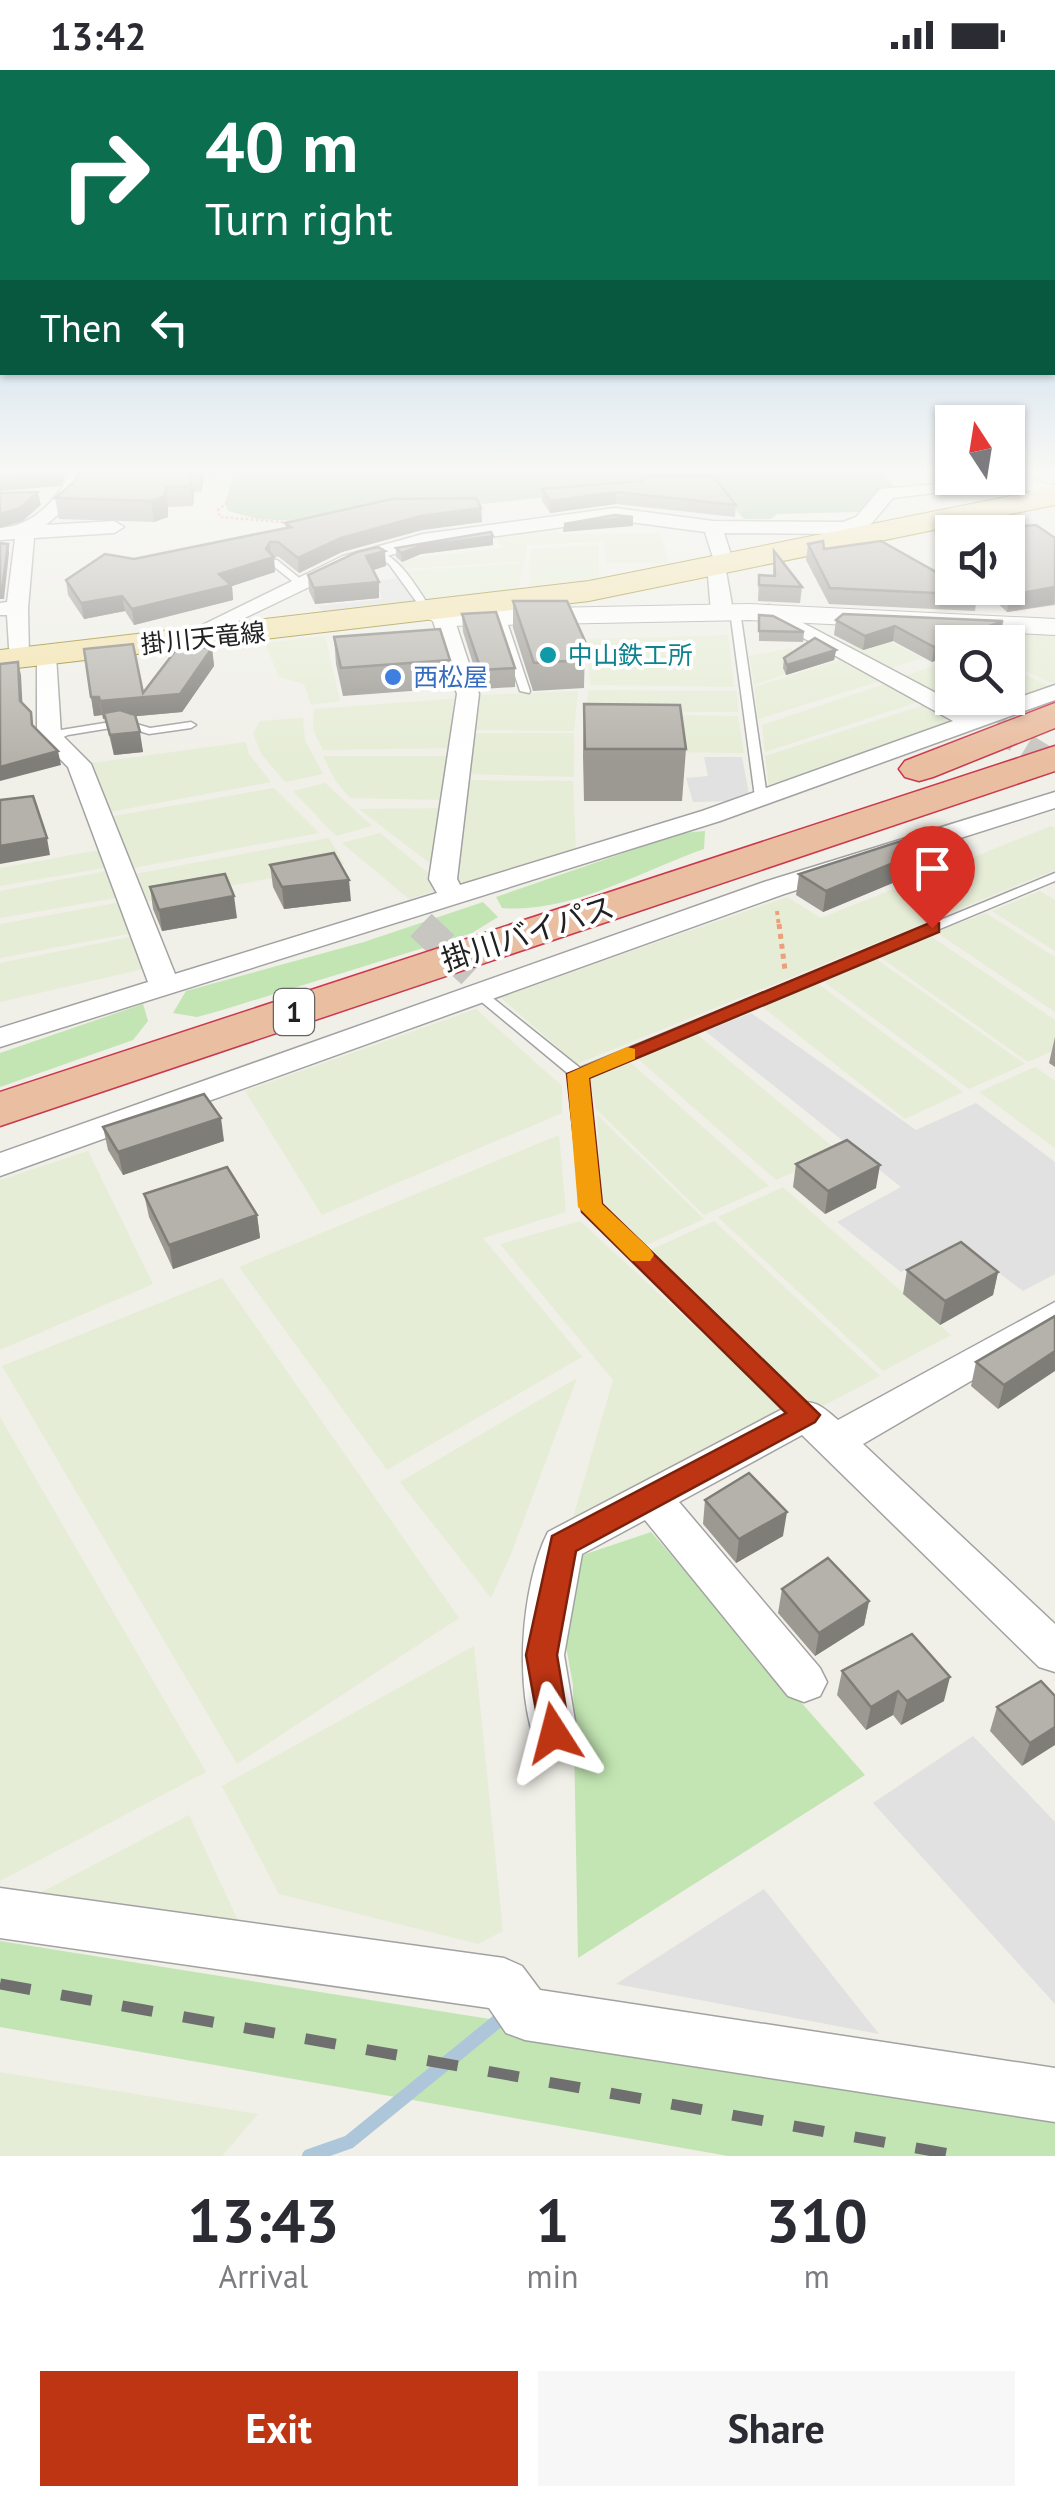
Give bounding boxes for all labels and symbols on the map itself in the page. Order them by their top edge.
north arrow [935,405,1025,495]
street label: 掛川天竜線 [139,616,267,660]
place label: 中山鉄工所 [568,639,693,671]
marker: 中山鉄工所 [537,644,559,666]
place label: 西松屋 [413,661,488,693]
marker: 西松屋 [382,666,404,688]
pin [890,826,975,929]
street label: 掛川バイパス [436,886,619,979]
road number: 1 [274,989,314,1035]
position arrow [502,1681,606,1785]

